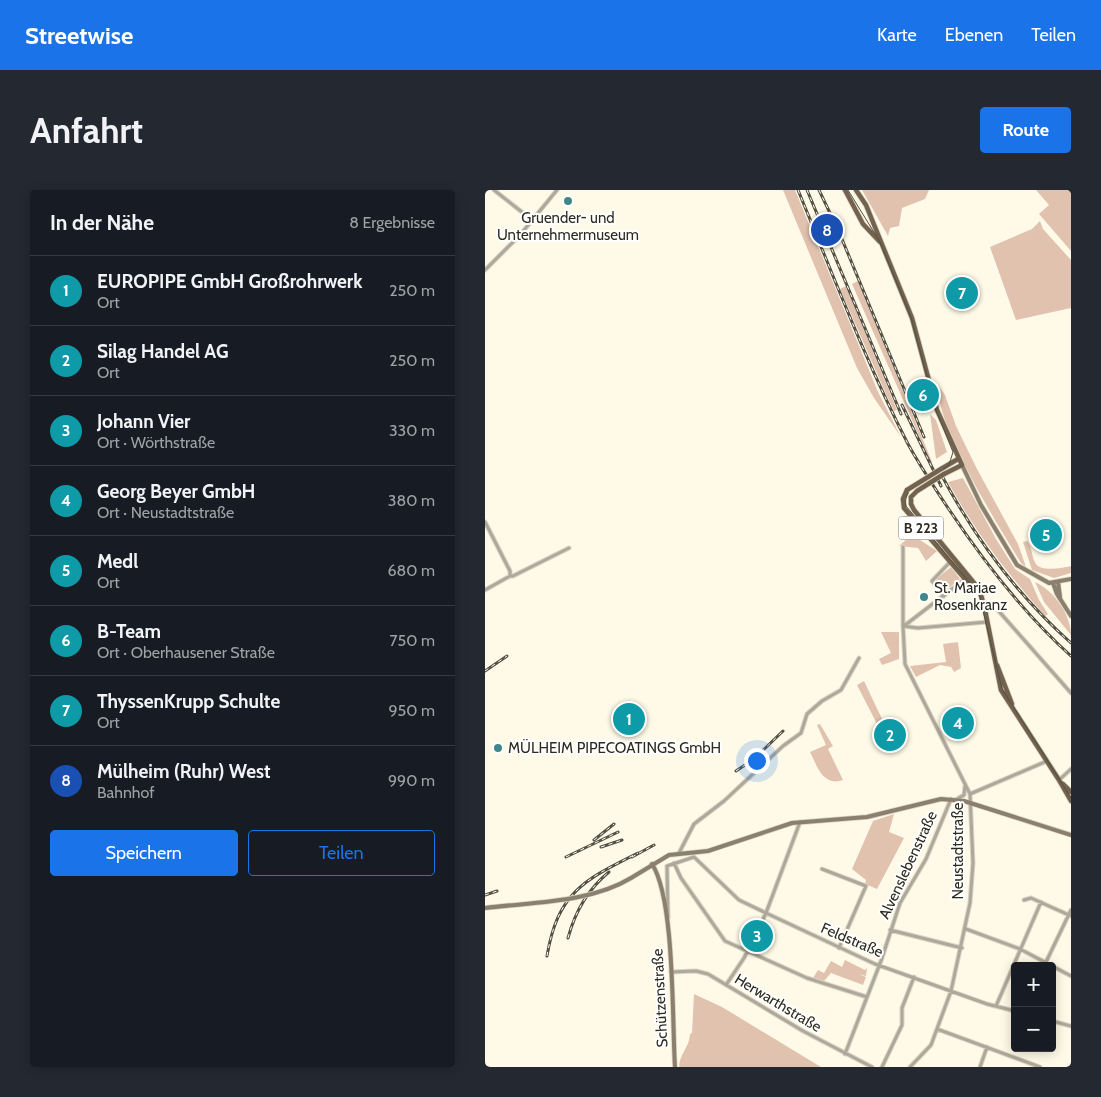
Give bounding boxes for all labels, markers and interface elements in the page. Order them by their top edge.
text: Streetwise [25,21,133,50]
text: Karte [877,24,917,46]
text: Ebenen [945,24,1003,46]
text: Teilen [1031,24,1076,46]
button: Route [980,107,1071,153]
text: Anfahrt [30,109,143,152]
marker: Gruender- und Unternehmermuseum [562,195,574,207]
place label: Gruender- und Unternehmermuseum [497,209,639,244]
text: In der Nähe [50,210,154,235]
pin: 8 [811,211,843,249]
text: 8 Ergebnisse [349,213,435,232]
text: EUROPIPE GmbH Großrohrwerk [97,270,362,293]
pin: 7 [946,274,978,312]
text: 1 [63,281,69,300]
text: 250 m [389,281,435,300]
text: Ort [97,293,120,312]
text: Silag Handel AG [97,340,229,363]
text: 2 [62,351,70,370]
text: 250 m [389,351,435,370]
text: Ort [97,363,120,382]
pin: 6 [907,376,939,414]
text: Johann Vier [97,410,190,433]
text: 3 [62,421,70,440]
text: 330 m [389,421,435,440]
text: Ort · Wörthstraße [97,433,215,452]
text: Georg Beyer GmbH [97,480,255,503]
text: 4 [61,491,71,510]
text: 380 m [388,491,435,510]
text: Ort · Neustadtstraße [97,503,234,522]
road number: B 223 [899,516,943,539]
pin: 5 [1030,516,1062,554]
text: Medl [97,550,138,573]
text: 5 [62,561,70,580]
text: 680 m [387,561,435,580]
text: Ort [97,573,120,592]
place label: St. Mariae Rosenkranz [934,579,1007,614]
marker: St. Mariae Rosenkranz [918,591,930,603]
text: B-Team [97,620,161,643]
text: 6 [62,631,71,650]
text: 750 m [389,631,435,650]
text: Ort · Oberhausener Straße [97,643,275,662]
text: ThyssenKrupp Schulte [97,690,280,713]
pin: 1 [613,700,645,738]
text: 7 [62,701,70,720]
text: 950 m [388,701,435,720]
pin: 4 [942,704,974,742]
text: Ort [97,713,120,732]
pin: 2 [874,716,906,754]
place label: MÜLHEIM PIPECOATINGS GmbH [508,739,721,757]
marker: MÜLHEIM PIPECOATINGS GmbH [492,742,504,754]
your location [744,748,770,774]
text: Mülheim (Ruhr) West [97,760,271,783]
text: 8 [61,771,71,790]
text: 990 m [388,771,435,790]
text: Bahnhof [97,783,155,802]
street label: Neustadtstraße [949,802,967,900]
street label: Alvenslebenstraße [875,808,941,922]
button: Speichern [50,830,238,876]
button: Teilen [248,830,435,876]
pin: 3 [741,917,773,955]
street label: Feldstraße [818,919,886,961]
street label: Schützenstraße [648,948,672,1048]
map controls [1011,962,1056,1052]
button: + [1011,962,1056,1007]
street label: Herwarthstraße [731,970,825,1036]
button: − [1011,1007,1056,1052]

